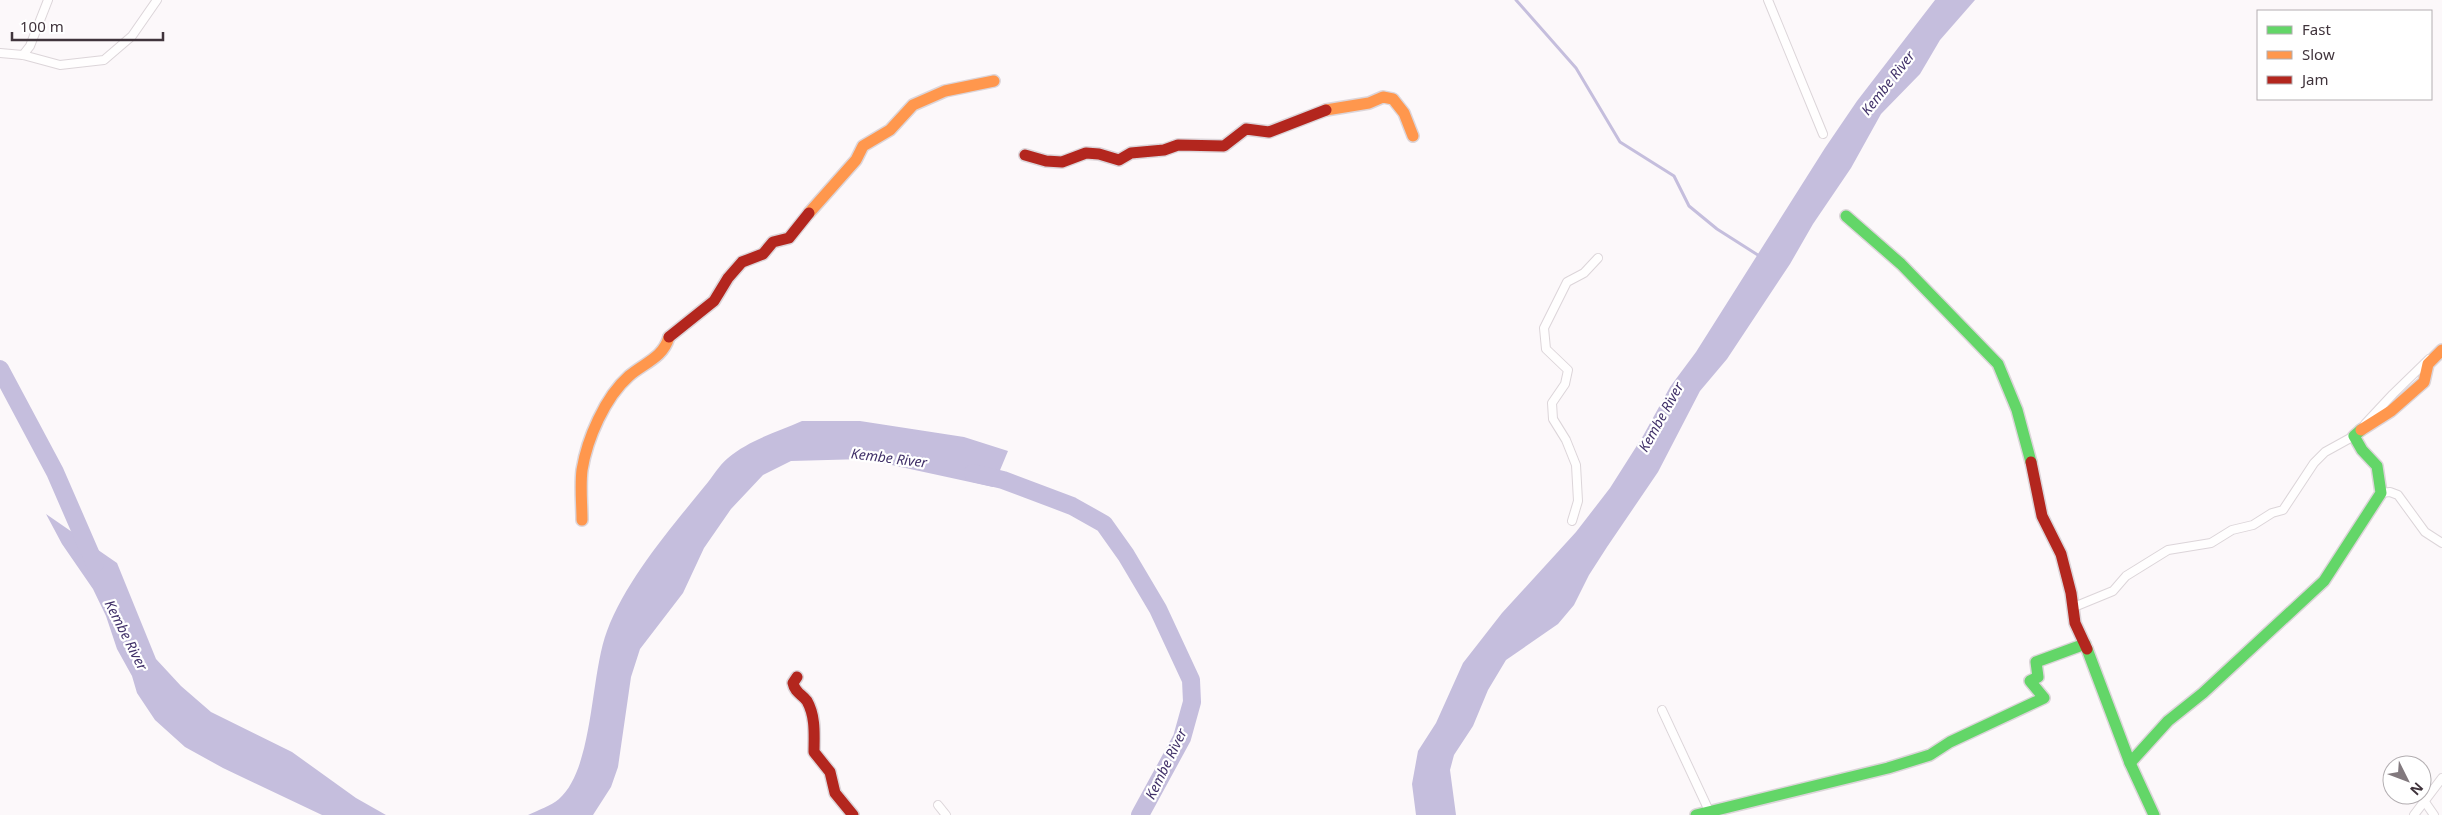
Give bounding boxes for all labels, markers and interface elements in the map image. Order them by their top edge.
scale bar [12,10,164,42]
legend [2257,10,2432,100]
text: 100 m [20,16,64,36]
text: Fast [2302,19,2331,39]
text: Slow [2302,44,2335,64]
water label: Kembe River [1857,46,1919,119]
text: Jam [2300,69,2329,89]
water label: Kembe River [1634,378,1688,455]
water label: Kembe River [850,443,929,472]
water label: Kembe River [101,596,152,674]
water label: Kembe River [1140,725,1191,802]
north arrow [2382,755,2432,805]
text: N [2406,778,2428,800]

